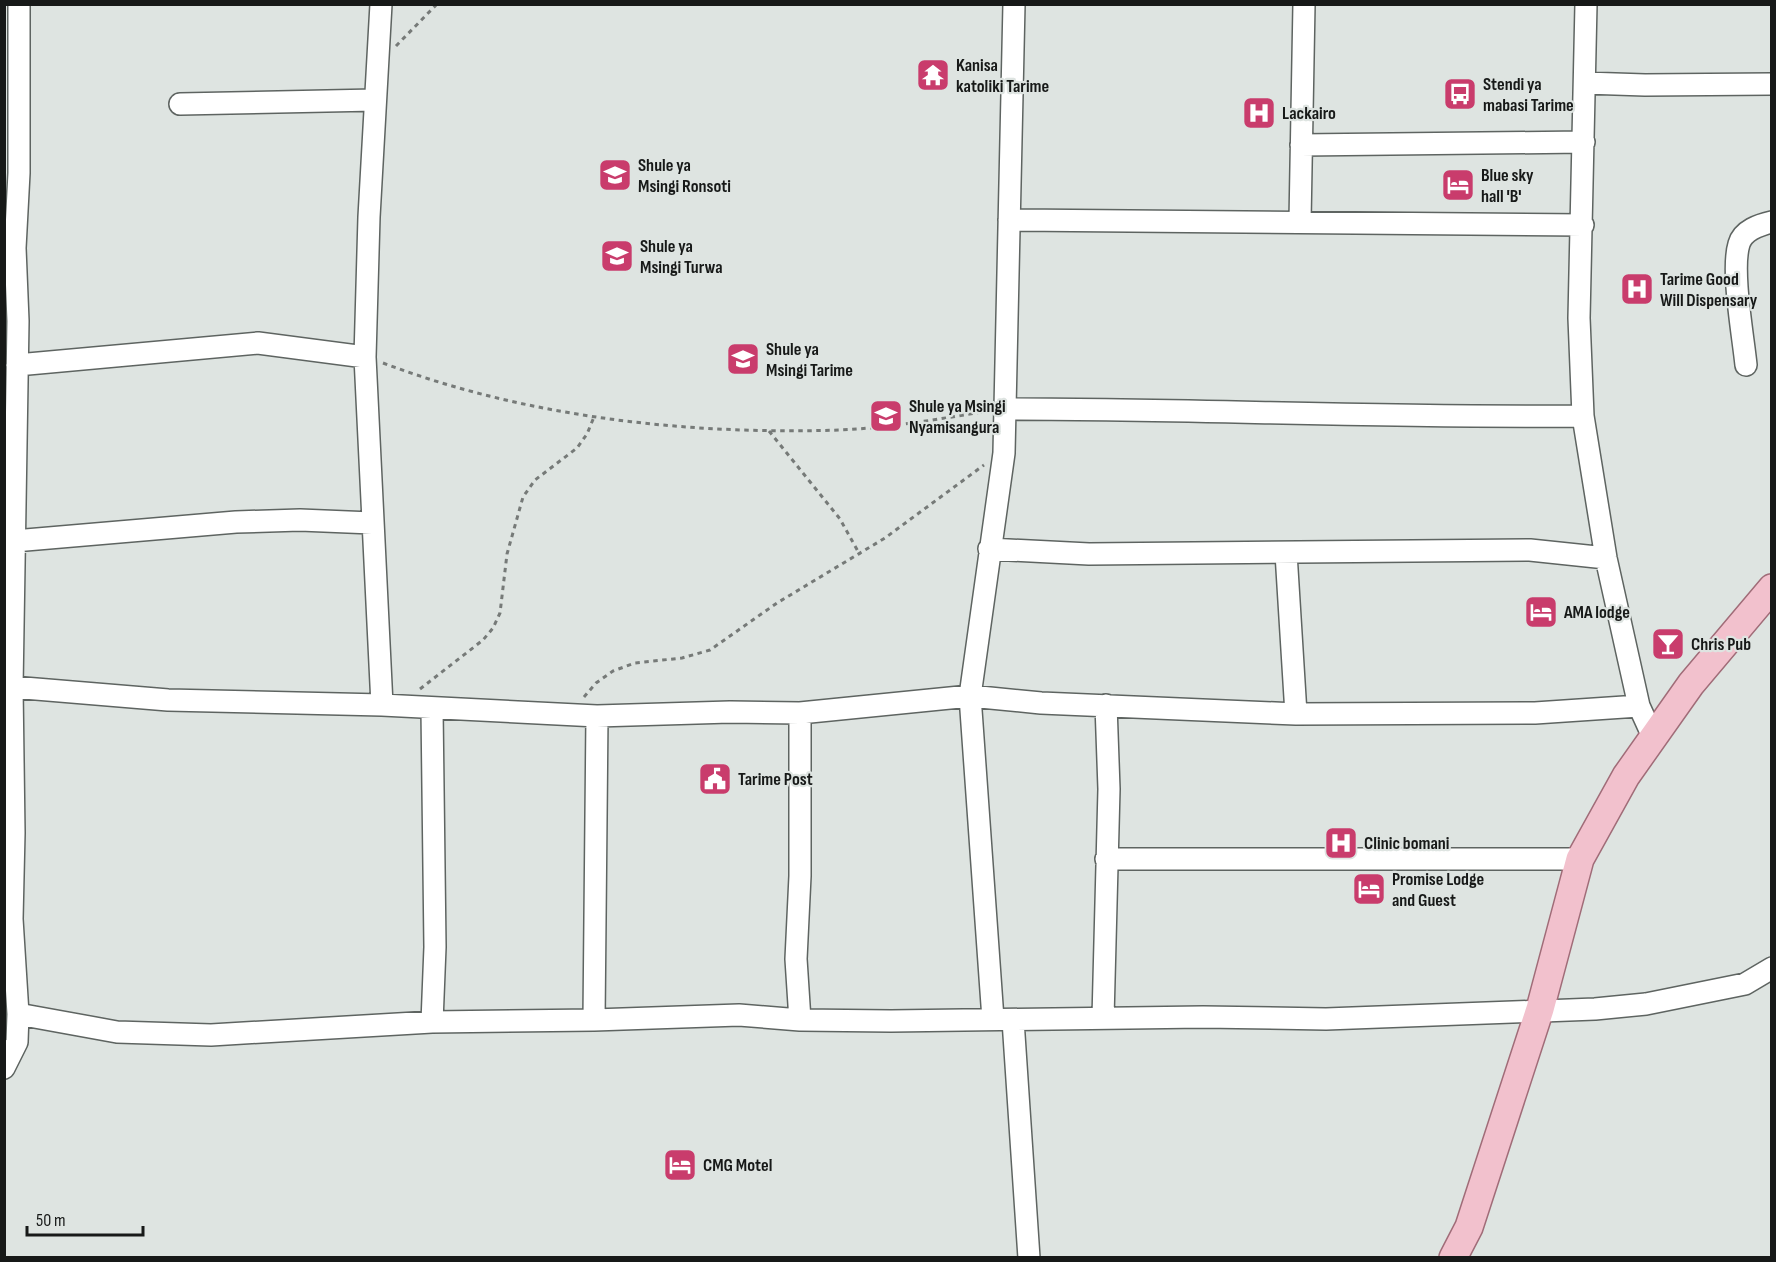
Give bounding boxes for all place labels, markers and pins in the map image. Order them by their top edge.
place label: Kanisa katoliki Tarime [956,55,1049,97]
temple icon: Kanisa katoliki Tarime [915,57,951,93]
place label: Stendi ya mabasi Tarime [1483,74,1574,116]
bus stop icon: Stendi ya mabasi Tarime [1442,76,1478,112]
hospital icon: Lackairo [1241,95,1277,131]
place label: Lackairo [1282,103,1336,124]
place label: Shule ya Msingi Ronsoti [638,155,731,197]
school or university icon: Shule ya Msingi Ronsoti [597,157,633,193]
place label: Blue sky hall 'B' [1481,165,1534,207]
hotel icon: Blue sky hall 'B' [1440,167,1476,203]
place label: Shule ya Msingi Turwa [640,236,723,278]
school or university icon: Shule ya Msingi Turwa [599,238,635,274]
place label: Tarime Good Will Dispensary [1660,269,1758,311]
hospital icon: Tarime Good Will Dispensary [1619,271,1655,307]
place label: Shule ya Msingi Tarime [766,339,853,381]
school or university icon: Shule ya Msingi Tarime [725,341,761,377]
place label: Shule ya Msingi Nyamisangura [909,396,1006,438]
school or university icon: Shule ya Msingi Nyamisangura [868,398,904,434]
hotel icon: AMA lodge [1523,594,1559,630]
place label: AMA lodge [1563,602,1630,623]
bar icon: Chris Pub [1650,626,1686,662]
place label: Chris Pub [1691,634,1751,655]
public building icon: Tarime Post [697,761,733,797]
place label: Tarime Post [738,769,813,790]
hospital icon: Clinic bomani [1323,825,1359,861]
place label: Clinic bomani [1364,833,1449,854]
place label: Promise Lodge and Guest [1392,869,1484,911]
hotel icon: Promise Lodge and Guest [1351,871,1387,907]
hotel icon: CMG Motel [662,1147,698,1183]
place label: CMG Motel [703,1155,772,1176]

